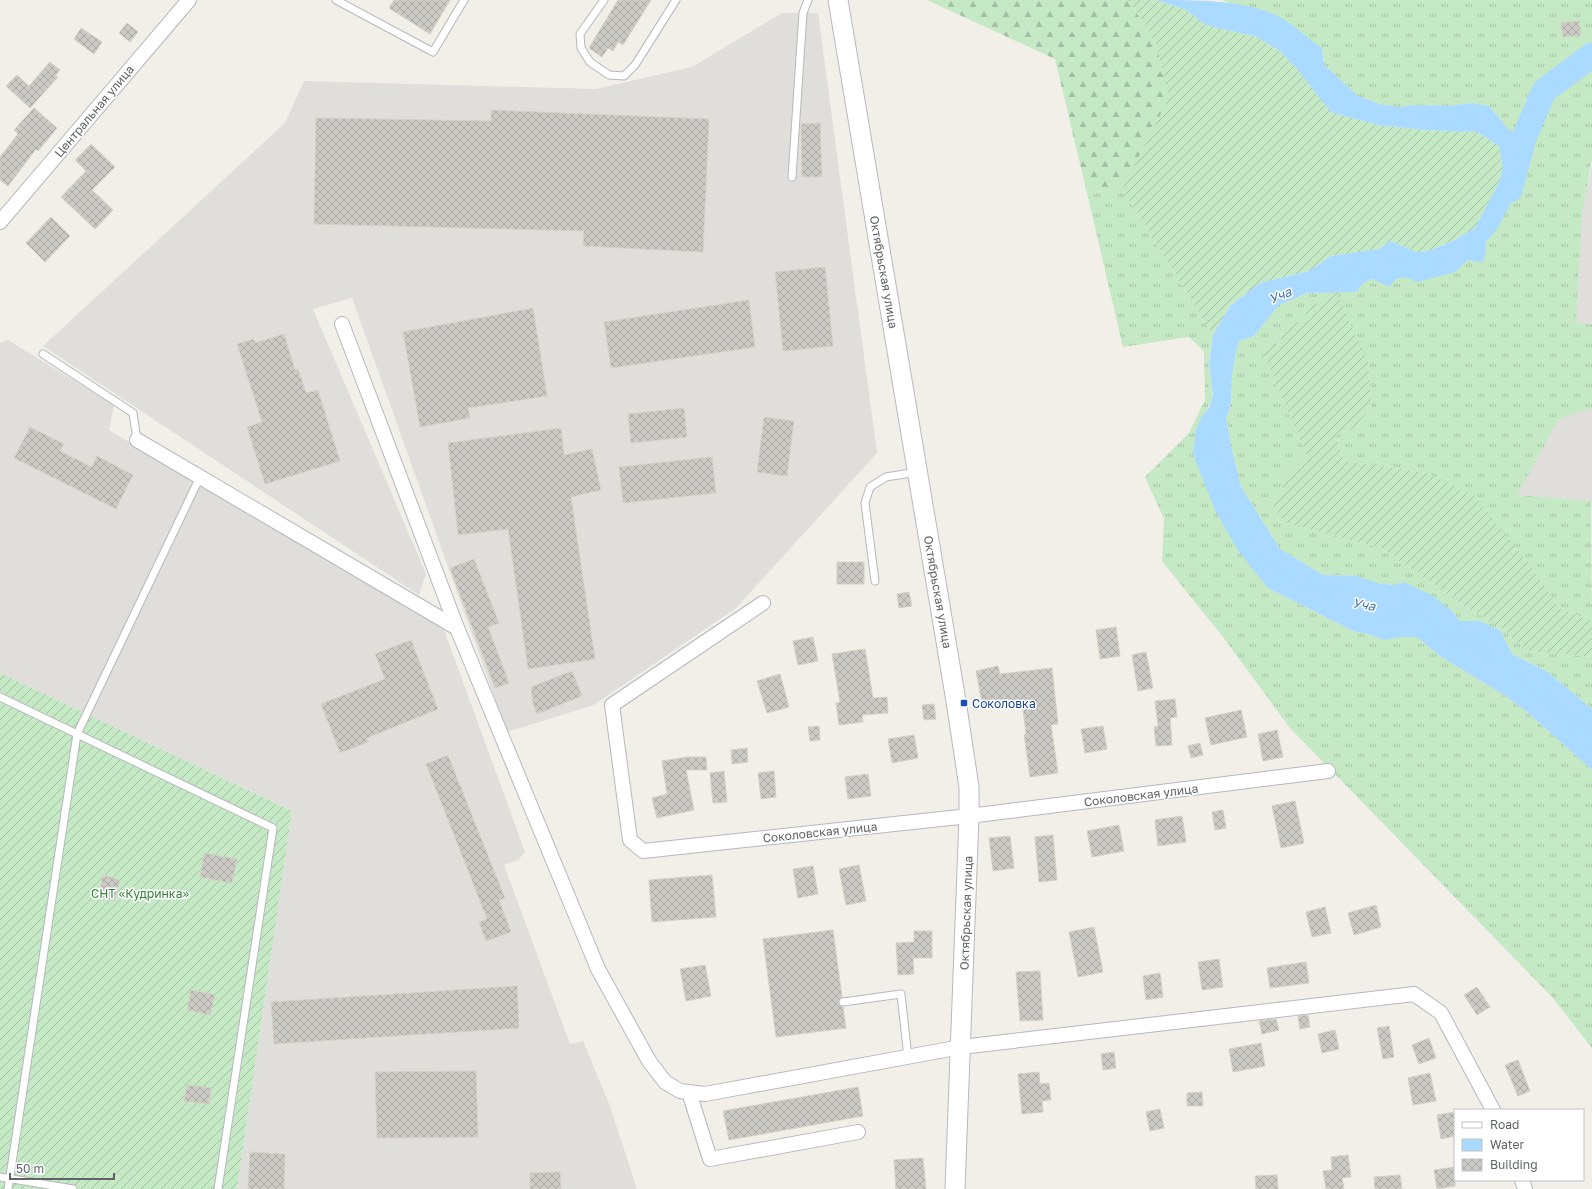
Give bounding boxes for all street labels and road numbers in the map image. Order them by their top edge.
street label: Центральная улица [51,62,137,160]
street label: Октябрьская улица [867,214,901,330]
street label: Октябрьская улица [921,534,955,650]
street label: Соколовская улица [1083,781,1199,809]
street label: Соколовская улица [762,819,878,845]
street label: Октябрьская улица [957,856,975,970]

